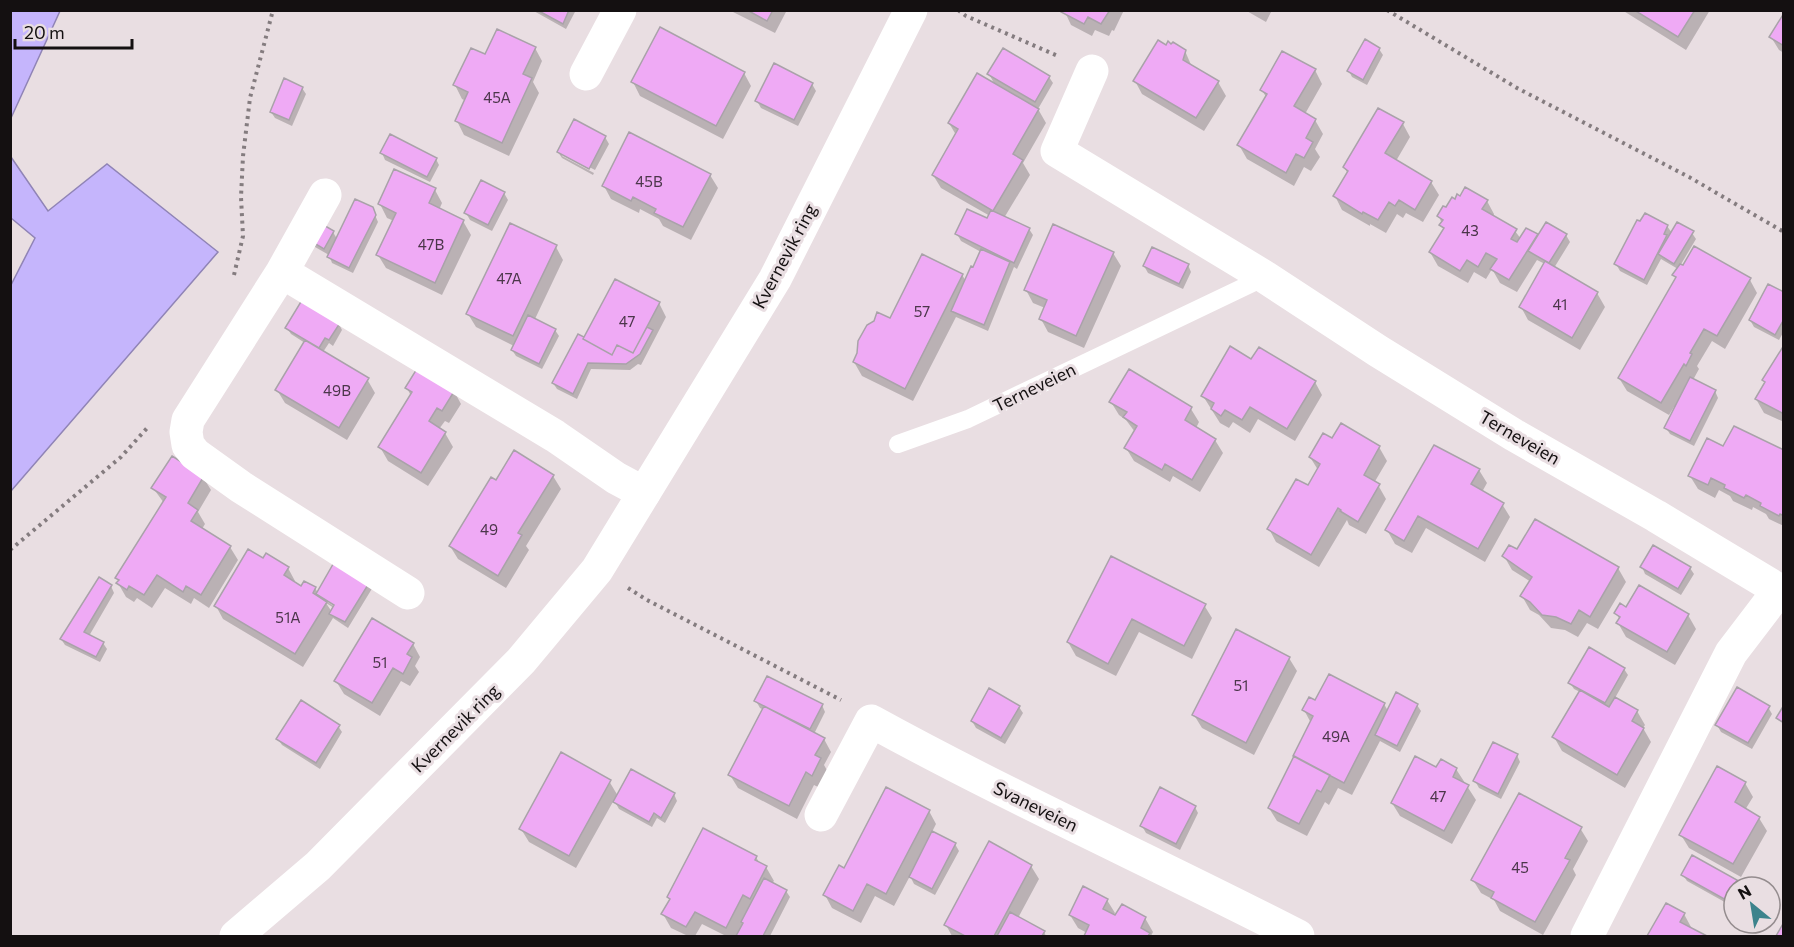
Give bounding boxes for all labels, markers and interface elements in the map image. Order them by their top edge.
scale bar [15,12,132,50]
text: 20 m [24,21,65,43]
house number: 45A [483,88,511,106]
house number: 45B [635,172,663,190]
street label: Kvernevik ring [747,200,821,312]
house number: 43 [1461,221,1479,239]
house number: 47B [418,235,444,253]
house number: 47A [496,269,522,287]
house number: 41 [1553,295,1567,313]
house number: 57 [914,302,930,320]
house number: 47 [619,312,635,330]
street label: Terneveien [989,358,1079,416]
house number: 49B [323,381,351,399]
street label: Terneveien [1476,405,1564,469]
house number: 49 [480,520,498,538]
house number: 51A [275,608,301,626]
house number: 51 [372,653,388,671]
house number: 51 [1233,676,1249,694]
street label: Kvernevik ring [406,679,504,777]
house number: 49A [1322,727,1350,745]
street label: Svaneveien [990,776,1082,836]
house number: 47 [1430,787,1446,805]
house number: 45 [1511,858,1529,876]
north arrow [1722,875,1782,935]
text: N [1734,880,1754,903]

